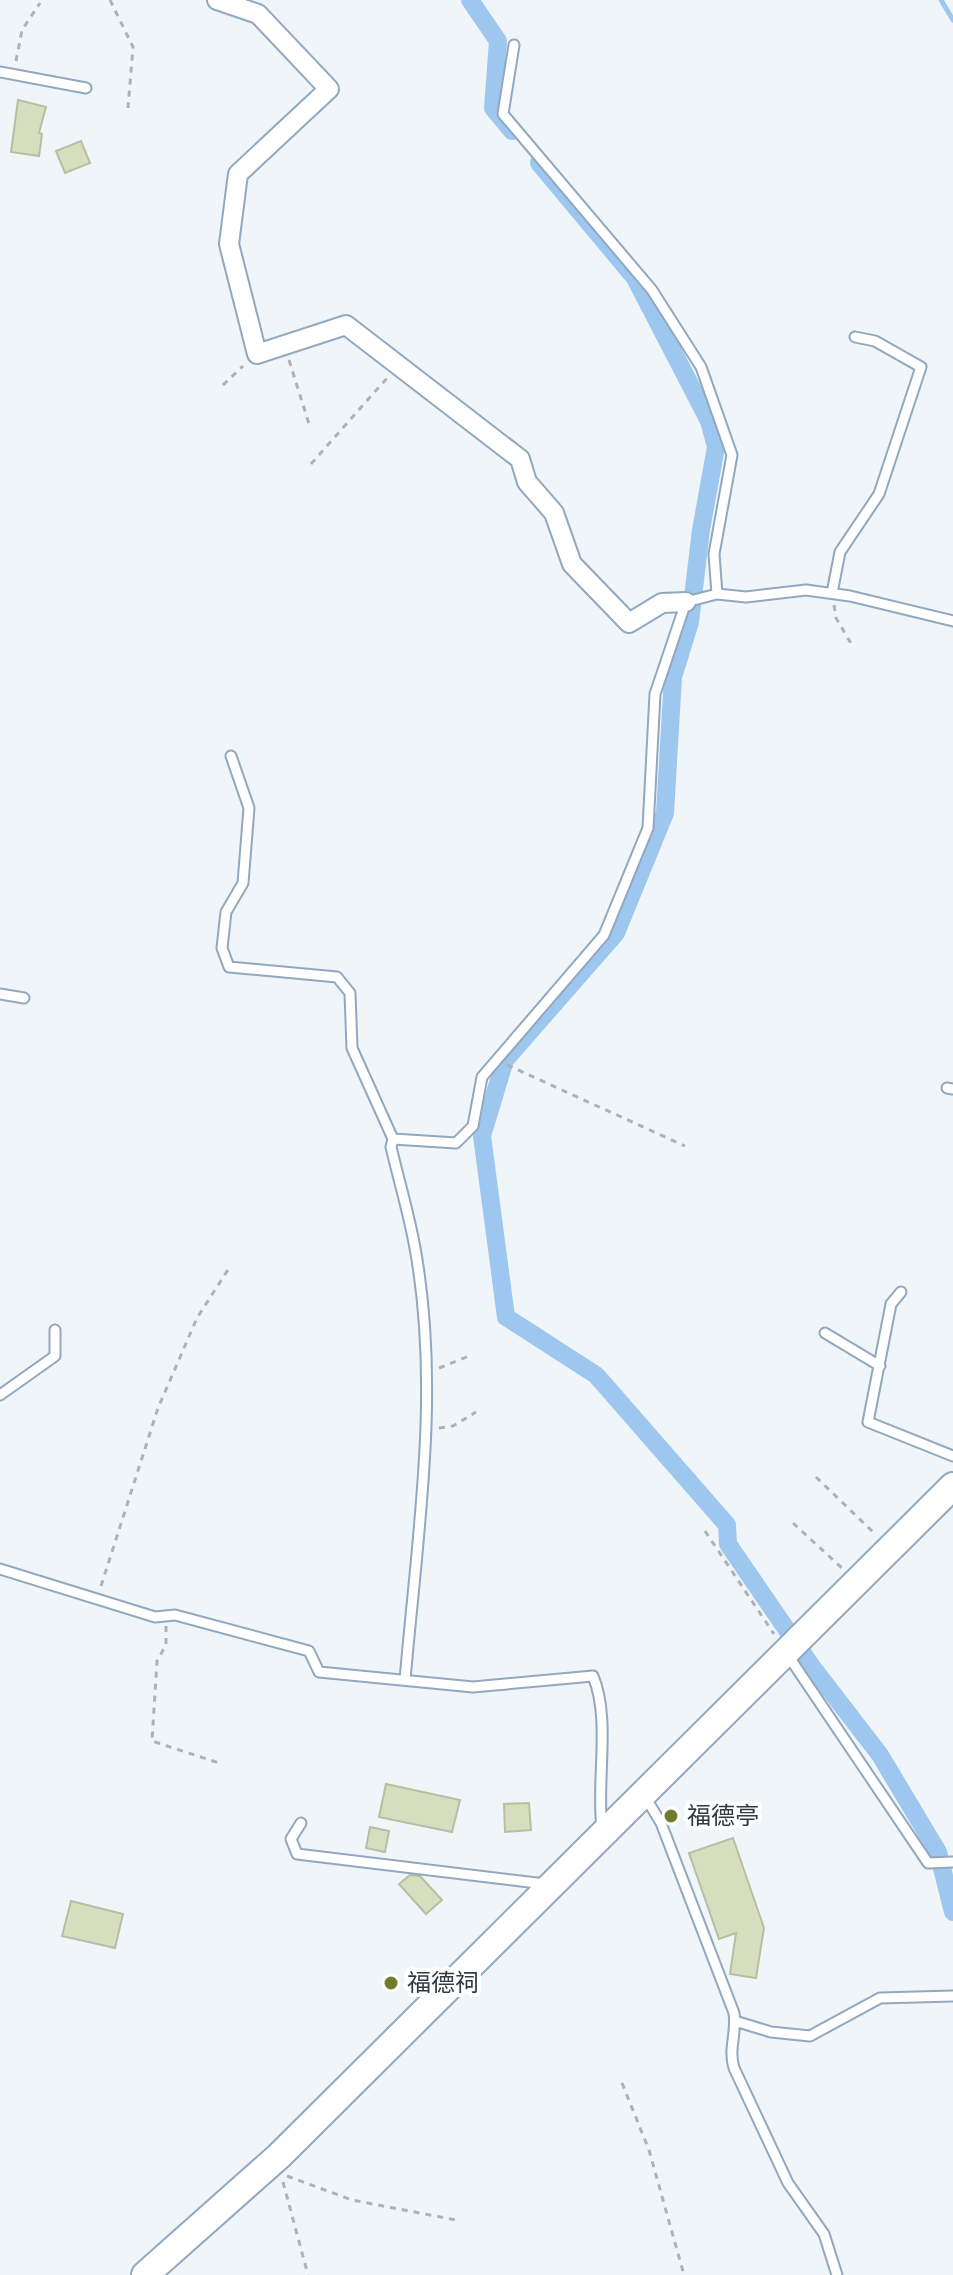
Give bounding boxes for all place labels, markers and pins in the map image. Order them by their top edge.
place label: 福德亭 [687,1803,759,1829]
marker: 福德亭 [662,1807,680,1825]
place label: 福德祠 [407,1970,479,1996]
marker: 福德祠 [382,1974,400,1992]

